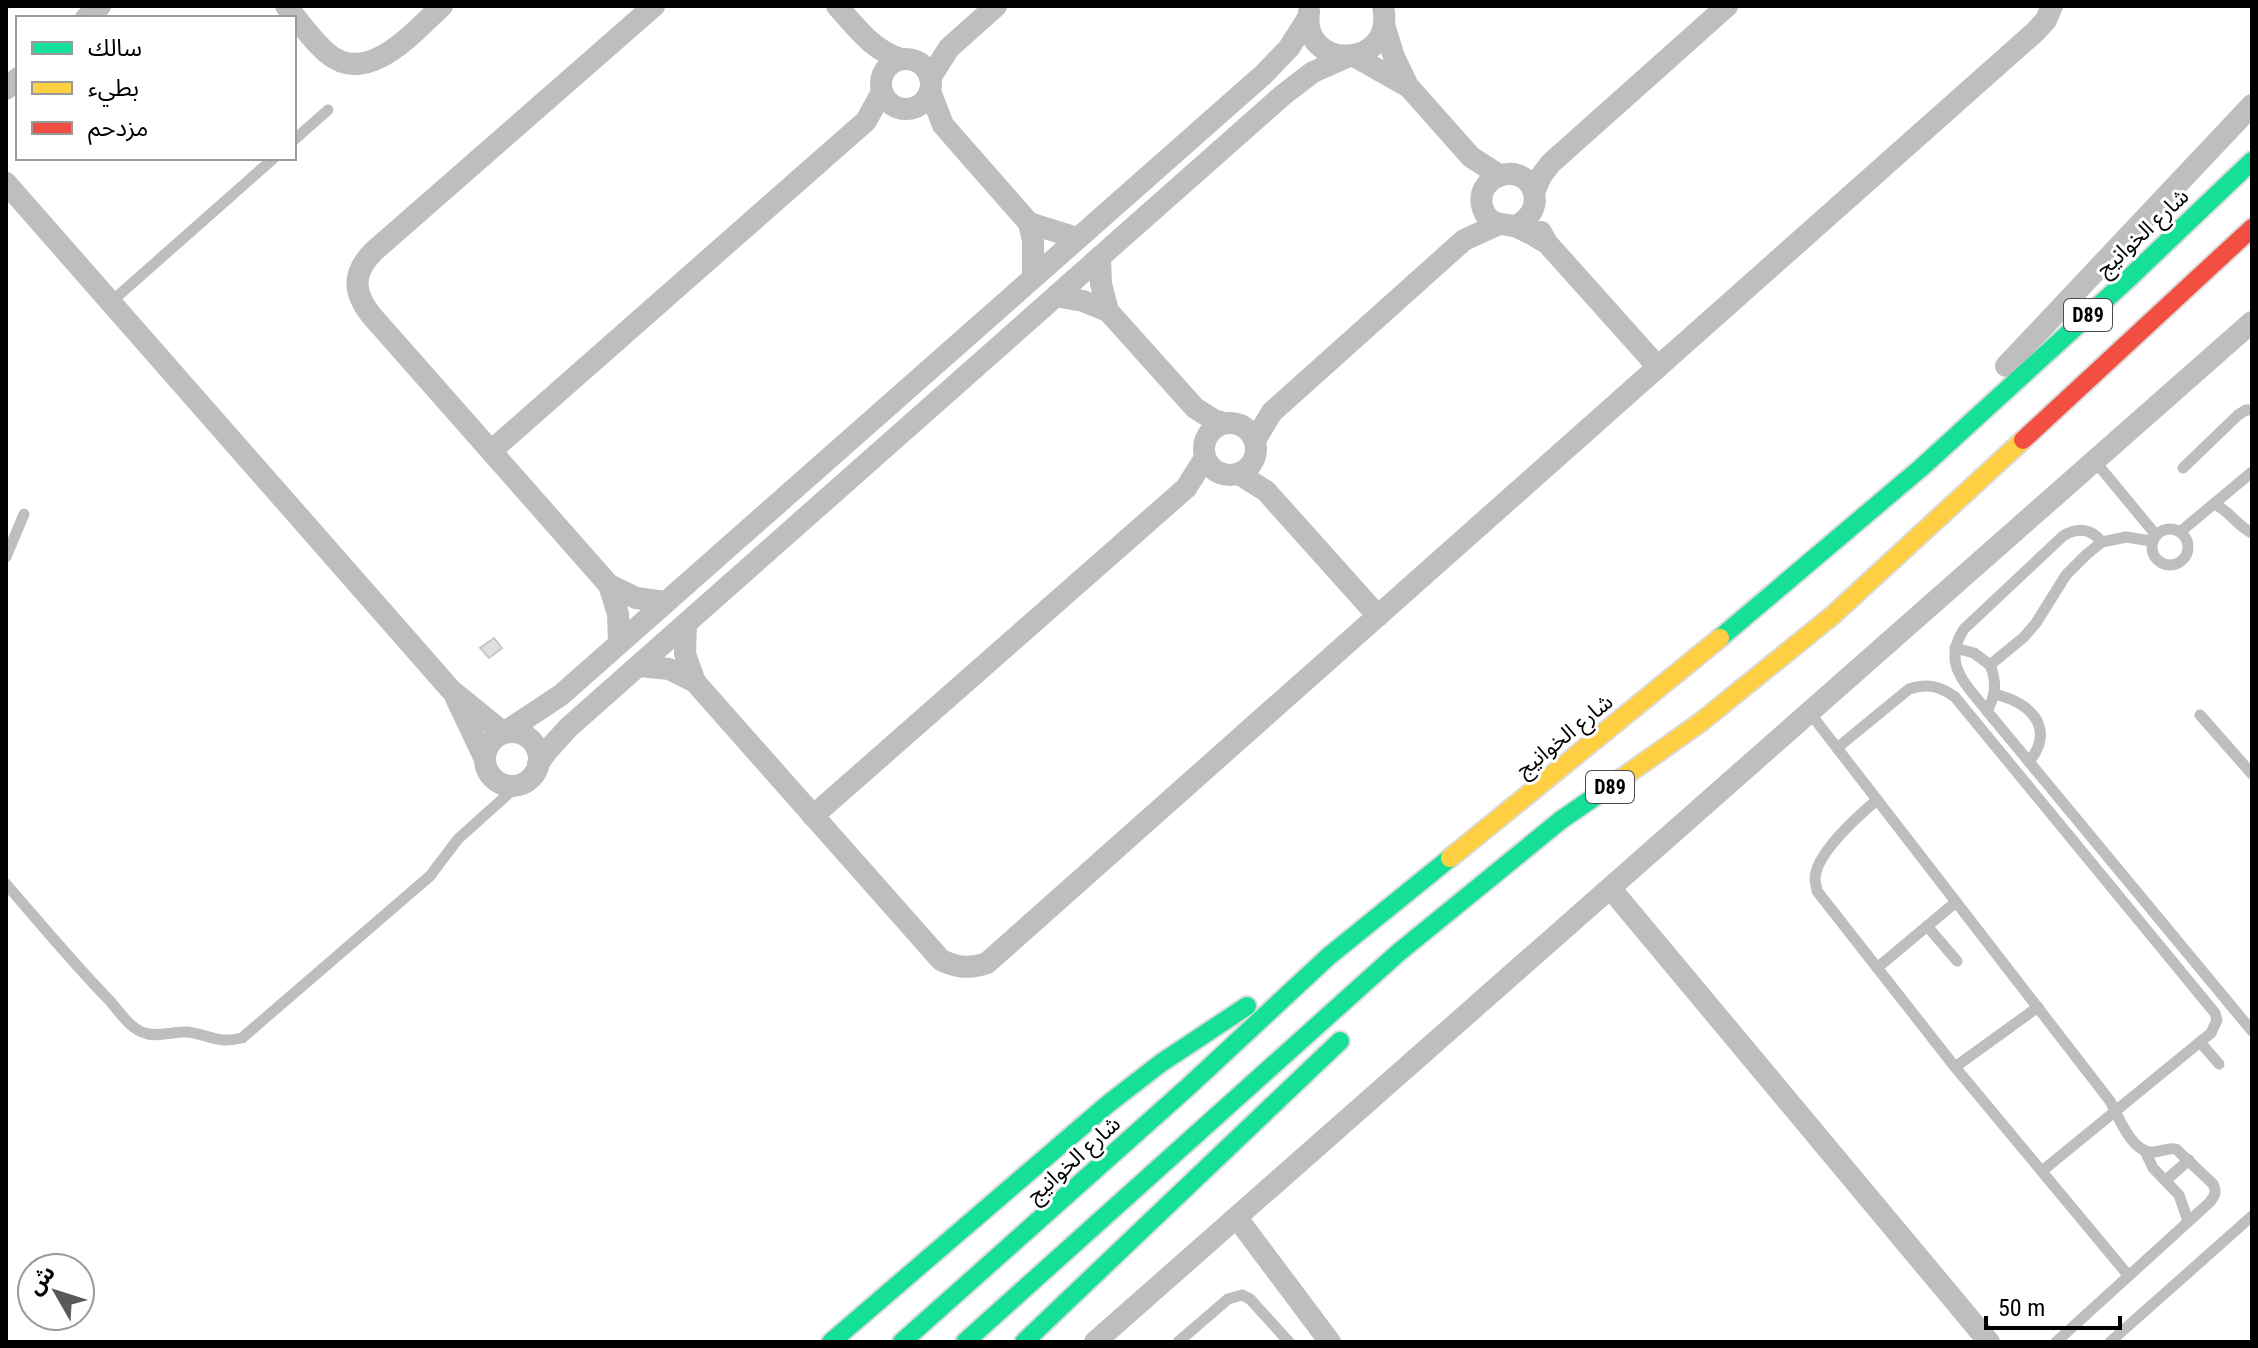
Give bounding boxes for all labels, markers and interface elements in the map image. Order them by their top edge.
legend [16,16,296,160]
text: سالك [88,34,142,62]
text: بطيء [88,74,139,107]
text: مزدحم [88,114,148,145]
street label: شارع الخوانيج [2091,183,2196,284]
road number: D89 [2064,299,2112,331]
street label: شارع الخوانيج [1511,689,1620,785]
road number: D89 [1586,771,1634,803]
street label: شارع الخوانيج [1022,1111,1128,1211]
north arrow [16,1252,96,1332]
text: ش [22,1260,60,1299]
scale bar [1986,1280,2120,1330]
text: 50 m [1998,1294,2045,1322]

